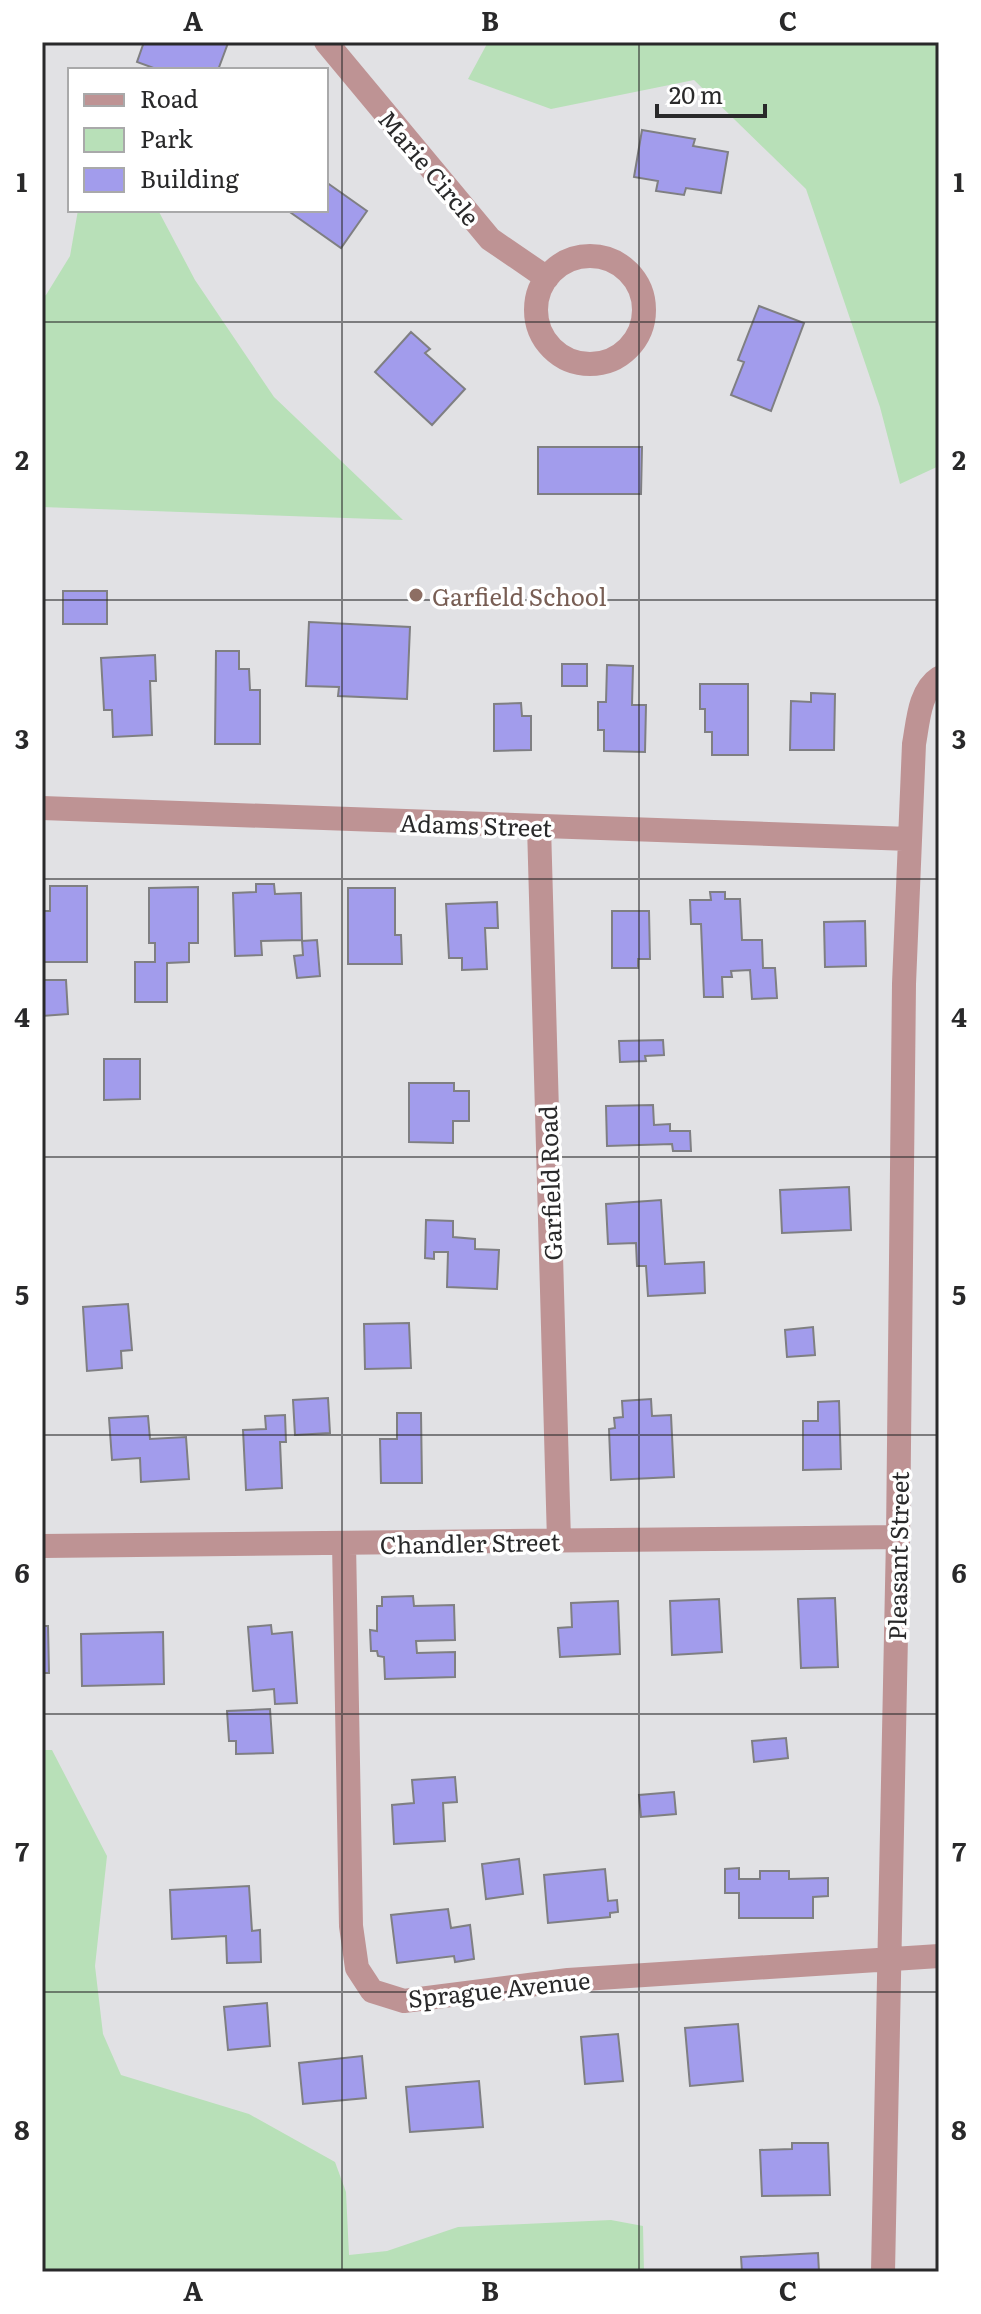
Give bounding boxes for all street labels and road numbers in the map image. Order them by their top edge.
street label: Marie Circle [371,102,489,232]
street label: Adams Street [399,804,553,844]
street label: Garfield Road [529,1105,569,1261]
street label: Pleasant Street [878,1471,916,1641]
street label: Chandler Street [380,1523,561,1561]
street label: Sprague Avenue [406,1961,592,2015]

